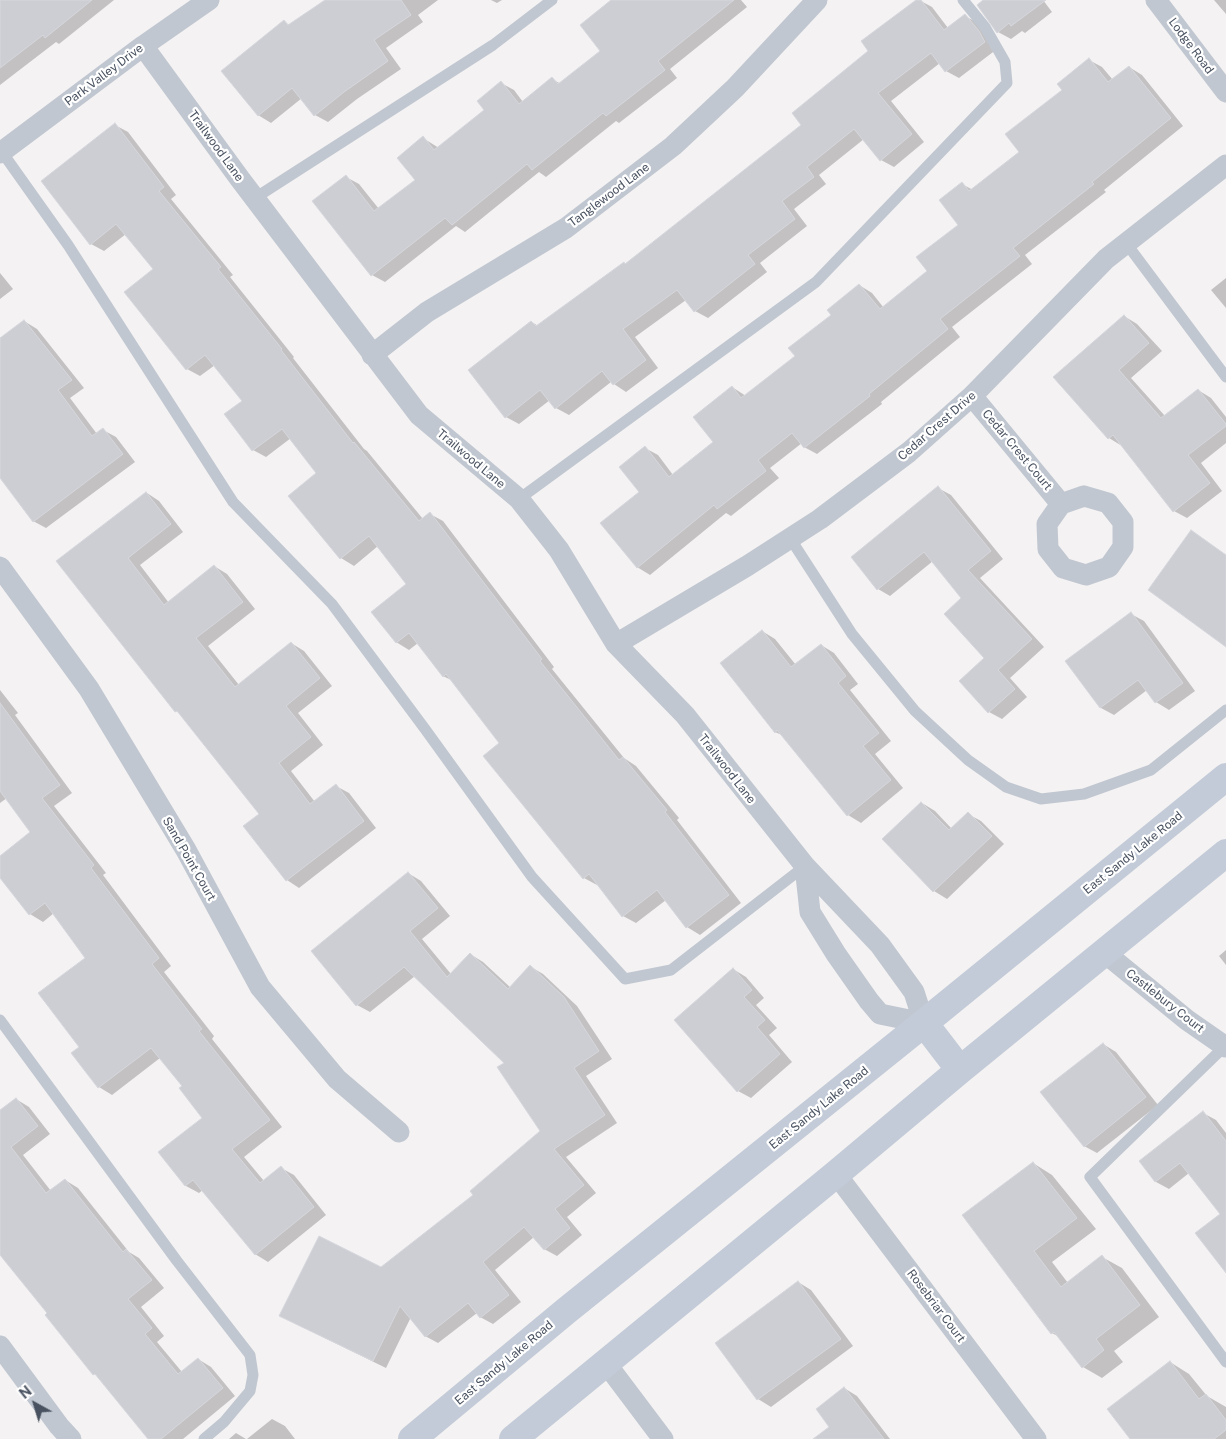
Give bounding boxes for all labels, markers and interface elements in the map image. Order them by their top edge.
street label: Lodge Road [1165,15,1217,77]
street label: Park Valley Drive [62,41,146,109]
street label: Trailwood Lane [185,108,247,184]
street label: Tanglewood Lane [566,160,652,230]
street label: Cedar Crest Drive [895,388,979,464]
street label: Cedar Crest Court [979,407,1055,493]
street label: Trailwood Lane [434,426,508,492]
street label: Trailwood Lane [695,731,759,807]
street label: East Sandy Lake Road [1080,809,1186,897]
street label: Sand Point Court [159,814,219,904]
street label: Castlebury Court [1123,966,1207,1036]
street label: East Sandy Lake Road [766,1064,872,1152]
street label: Rosebriar Court [904,1267,968,1345]
street label: East Sandy Lake Road [452,1318,556,1408]
north arrow [10,1379,60,1429]
text: N [16,1383,35,1402]

